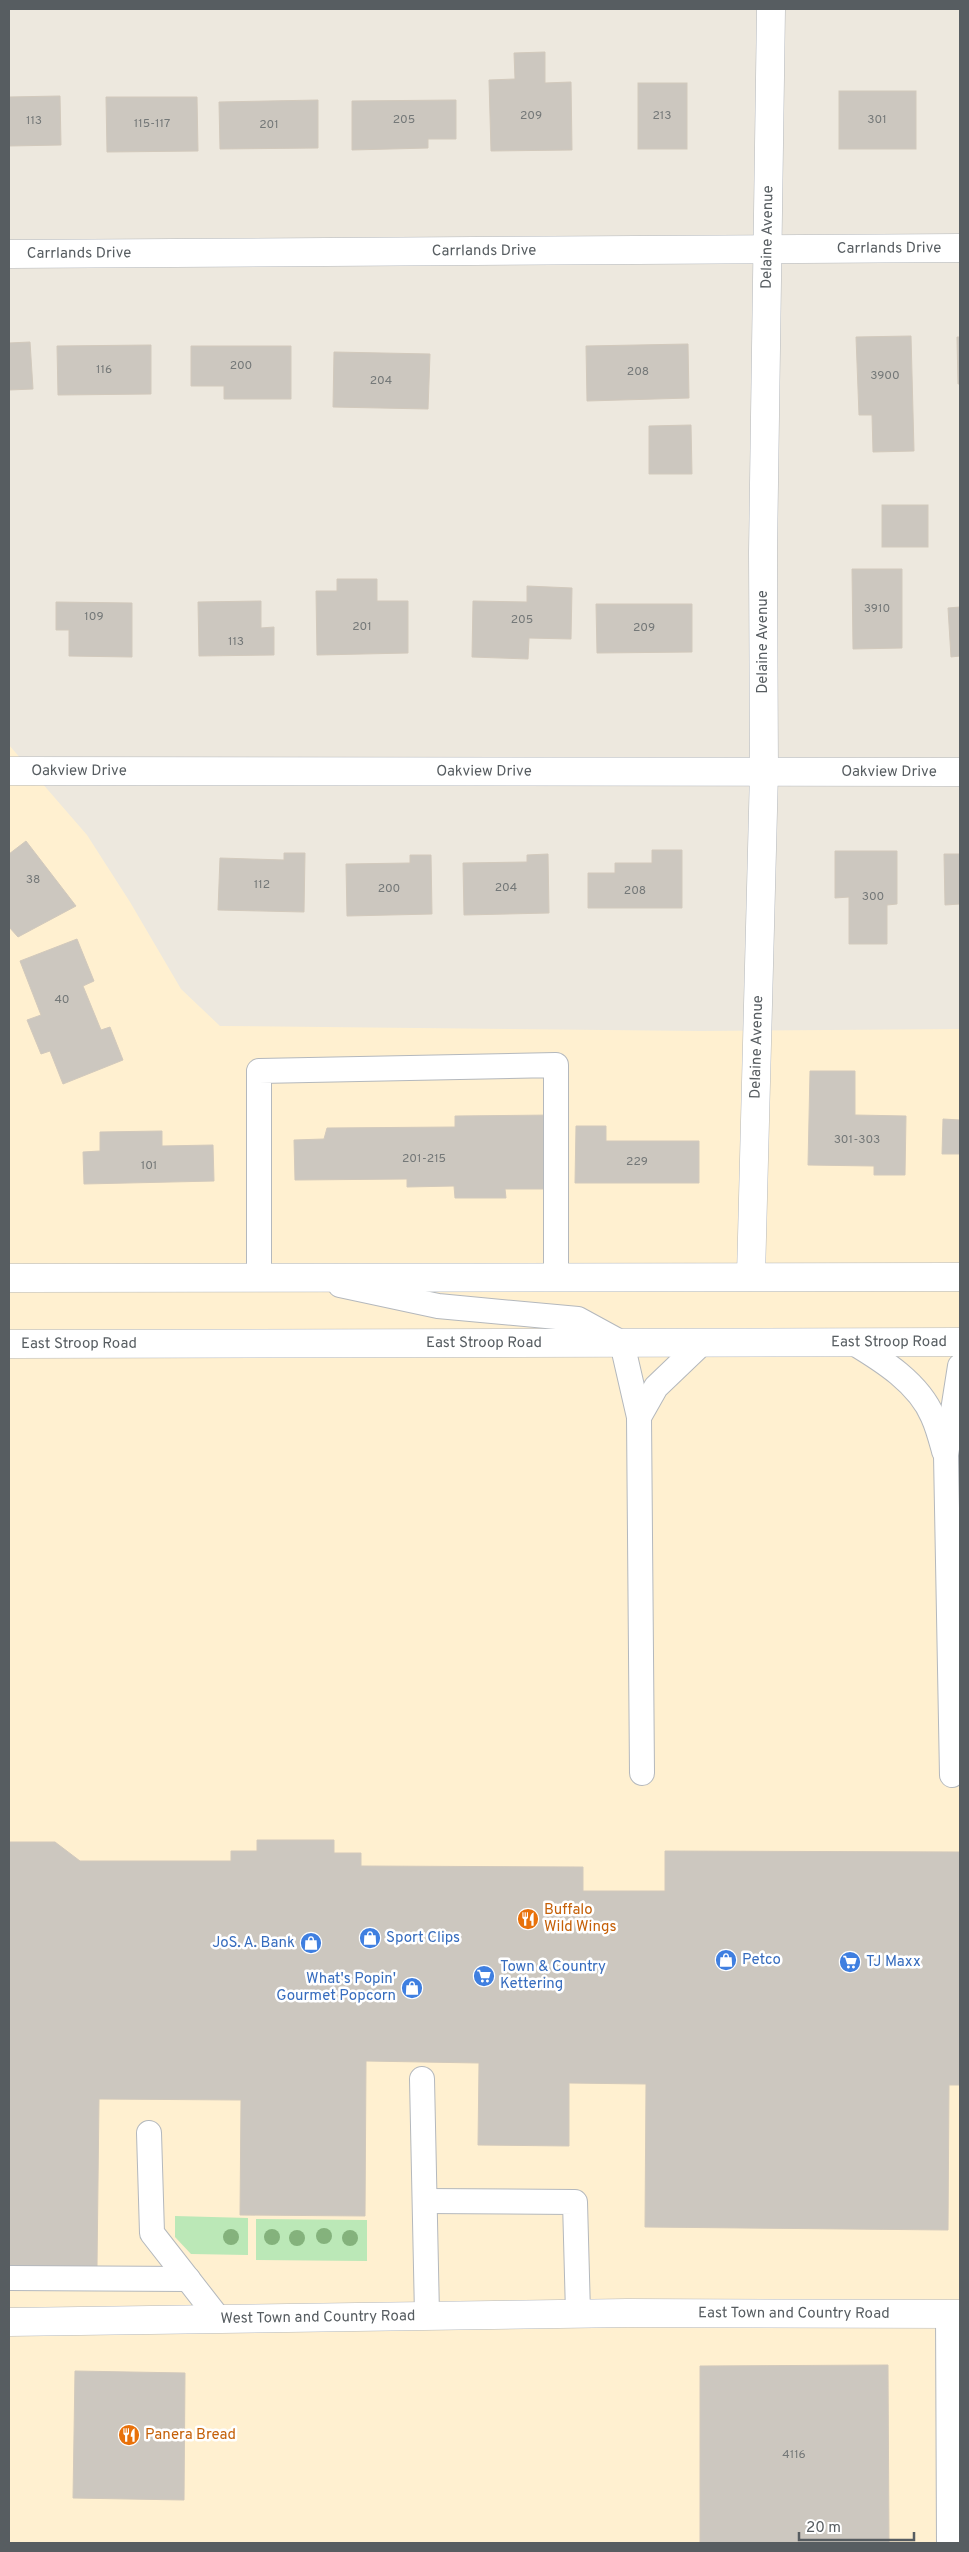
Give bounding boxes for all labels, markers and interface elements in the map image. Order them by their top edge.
house number: 209 [520,108,542,124]
house number: 213 [652,108,672,124]
house number: 205 [393,112,415,128]
house number: 301 [867,112,887,128]
house number: 113 [26,113,42,129]
house number: 115-117 [134,116,170,132]
house number: 201 [259,117,279,133]
street label: Delaine Avenue [757,185,778,289]
street label: Carrlands Drive [837,239,941,258]
street label: Carrlands Drive [432,241,536,261]
street label: Carrlands Drive [27,244,131,263]
house number: 200 [230,358,252,374]
house number: 116 [96,362,112,378]
house number: 208 [627,364,649,380]
house number: 3900 [870,368,900,384]
house number: 204 [370,373,392,389]
street label: Delaine Avenue [754,590,773,694]
house number: 3910 [864,601,890,617]
house number: 109 [84,609,104,625]
house number: 205 [511,612,533,628]
house number: 201 [352,619,372,635]
house number: 209 [633,620,655,636]
house number: 113 [228,634,244,650]
street label: Oakview Drive [31,762,127,781]
street label: Oakview Drive [436,762,532,781]
street label: Oakview Drive [841,762,937,781]
house number: 38 [26,872,40,888]
house number: 112 [254,877,270,893]
house number: 204 [495,880,517,896]
house number: 200 [378,881,400,897]
house number: 208 [624,883,646,899]
house number: 300 [862,889,884,905]
house number: 40 [54,992,70,1008]
street label: Delaine Avenue [746,995,768,1099]
house number: 301-303 [834,1132,880,1148]
house number: 201-215 [402,1151,446,1167]
house number: 229 [626,1154,648,1170]
house number: 101 [141,1158,157,1174]
street label: East Stroop Road [426,1333,542,1353]
street label: East Stroop Road [831,1333,947,1352]
street label: East Stroop Road [21,1334,137,1353]
place label: Buffalo Wild Wings [544,1901,617,1937]
restaurant icon: Buffalo Wild Wings [516,1907,540,1931]
shop icon: Sport Clips [358,1926,382,1950]
place label: Sport Clips [386,1929,460,1948]
shop icon: JoS. A. Bank [299,1931,323,1955]
place label: JoS. A. Bank [212,1934,295,1953]
shop icon: Petco [714,1948,738,1972]
supermarket icon: TJ Maxx [838,1950,862,1974]
place label: Petco [742,1951,781,1970]
place label: TJ Maxx [866,1953,921,1972]
place label: Town & Country Kettering [500,1958,606,1994]
supermarket icon: Town & Country Kettering [472,1964,496,1988]
place label: What's Popin' Gourmet Popcorn [276,1970,396,2006]
shop icon: What's Popin' Gourmet Popcorn [400,1976,424,2000]
street label: East Town and Country Road [698,2304,890,2323]
street label: West Town and Country Road [220,2307,416,2328]
restaurant icon: Panera Bread [117,2423,141,2447]
place label: Panera Bread [145,2426,236,2445]
house number: 4116 [782,2447,806,2463]
scale bar [799,2510,914,2542]
text: 20 m [806,2519,841,2538]

